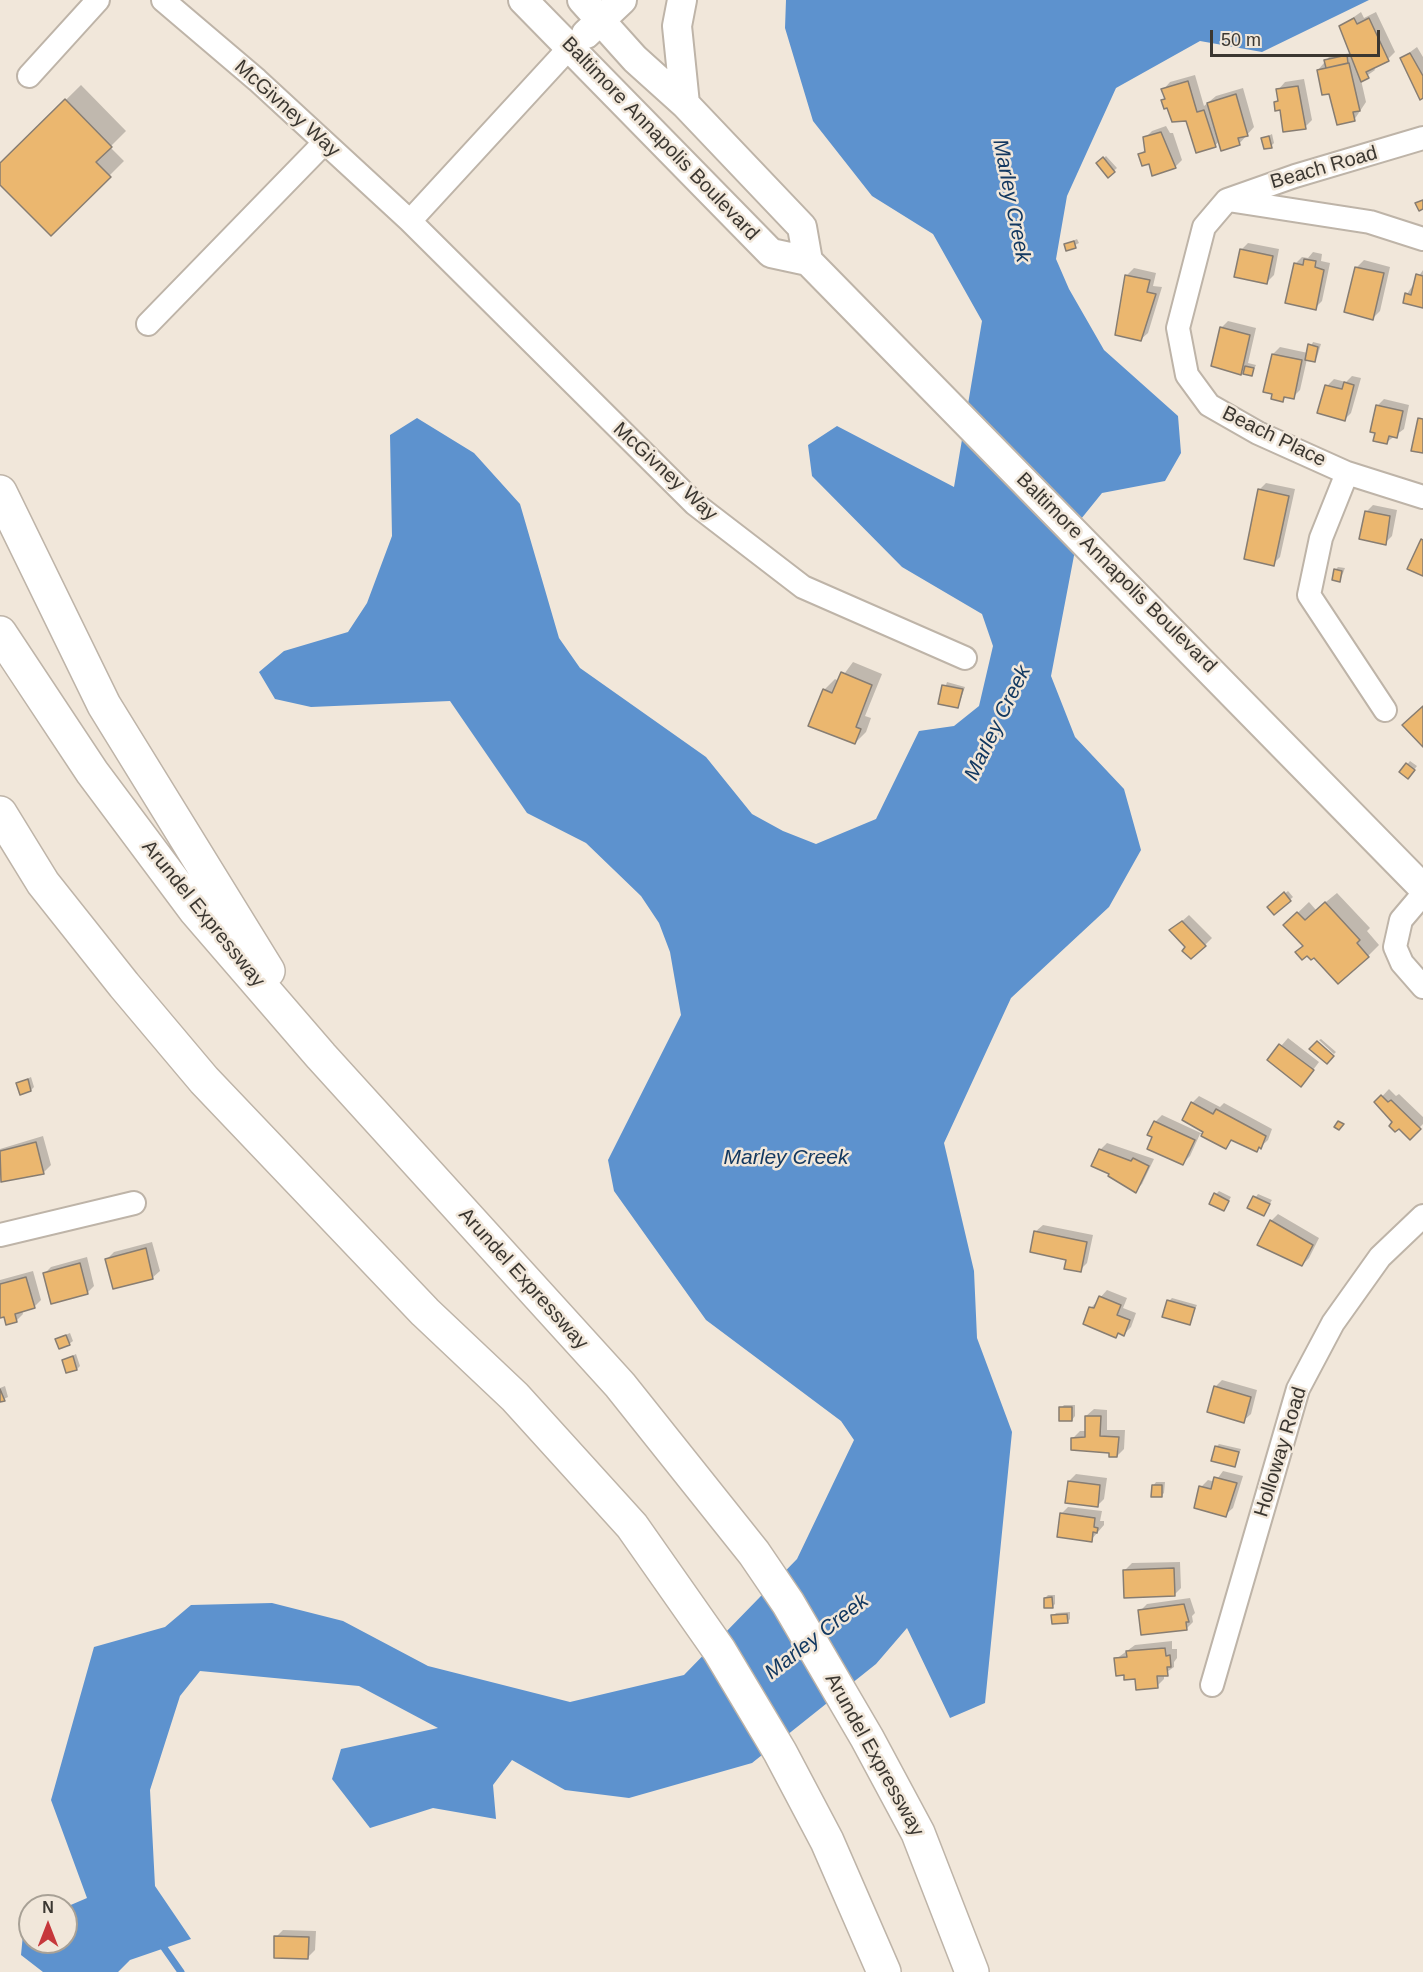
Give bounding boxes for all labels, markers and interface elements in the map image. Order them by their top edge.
scale bar [1213,18,1382,56]
text: 50 m [1221,30,1261,50]
street label: Baltimore Annapolis Boulevard [556,32,764,246]
street label: McGivney Way [229,55,345,163]
water label: Marley Creek [987,137,1035,265]
street label: Beach Road [1268,141,1380,195]
street label: Beach Place [1218,402,1330,472]
street label: McGivney Way [608,418,722,526]
street label: Baltimore Annapolis Boulevard [1011,468,1221,678]
water label: Marley Creek [959,661,1037,785]
street label: Arundel Expressway [136,836,270,992]
water label: Marley Creek [724,1145,848,1171]
street label: Arundel Expressway [453,1203,593,1355]
street label: Holloway Road [1250,1384,1312,1520]
water label: Marley Creek [760,1589,874,1685]
street label: Arundel Expressway [819,1669,929,1841]
north arrow [18,1894,78,1954]
text: N [42,1899,54,1916]

